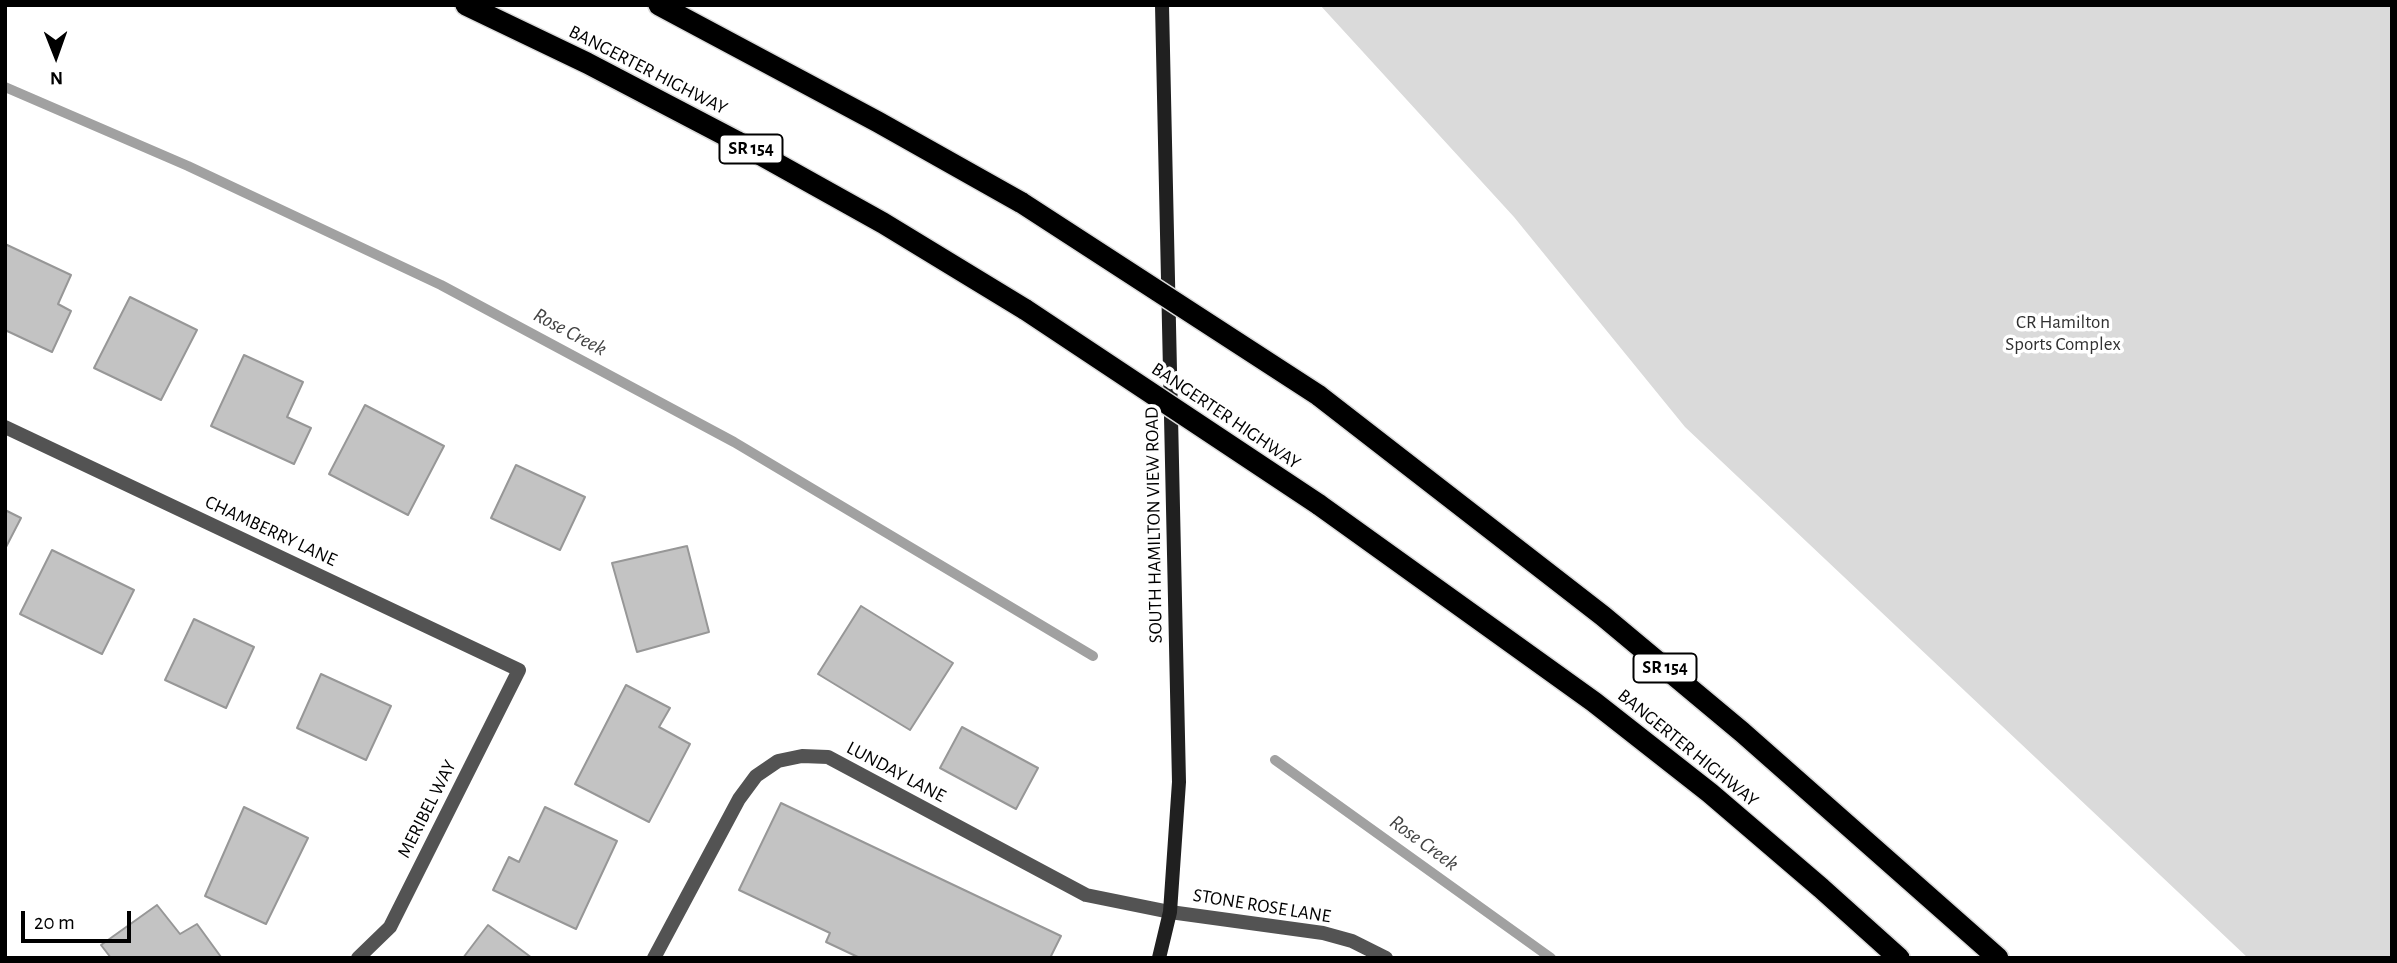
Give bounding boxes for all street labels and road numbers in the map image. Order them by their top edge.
street label: BANGERTER HIGHWAY [565,20,731,120]
road number: SR 154 [720,134,782,164]
street label: BANGERTER HIGHWAY [1147,358,1305,474]
street label: SOUTH HAMILTON VIEW ROAD [1141,407,1167,643]
street label: CHAMBERRY LANE [201,490,341,572]
road number: SR 154 [1634,654,1696,682]
street label: BANGERTER HIGHWAY [1613,684,1763,812]
street label: LUNDAY LANE [843,736,949,808]
street label: MERIBEL WAY [393,756,461,862]
street label: STONE ROSE LANE [1191,884,1333,928]

